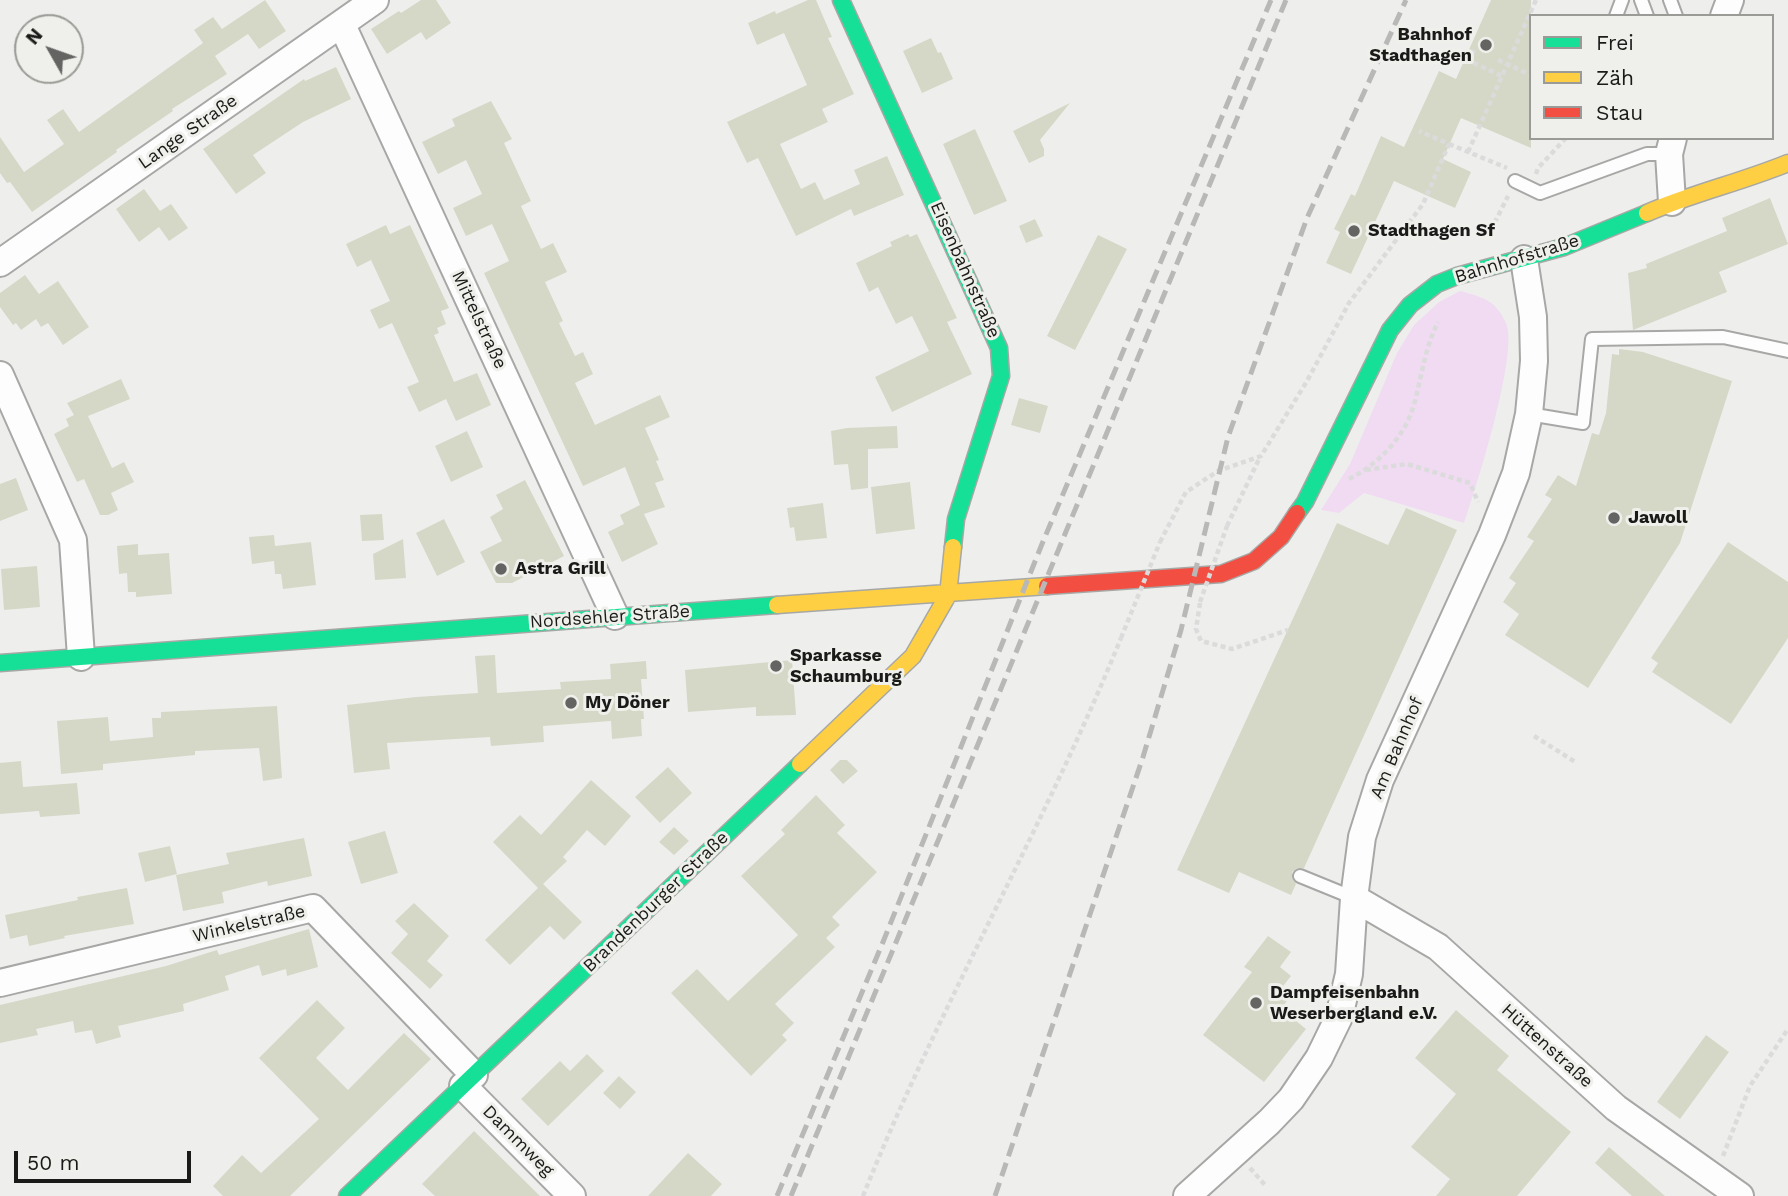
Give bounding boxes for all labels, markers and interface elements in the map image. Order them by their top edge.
north arrow [14,14,84,84]
legend [1529,14,1774,140]
text: N [21,24,47,49]
place label: Bahnhof Stadthagen [1369,24,1472,66]
text: Frei [1596,30,1634,55]
marker: Bahnhof Stadthagen [1478,37,1494,53]
text: Zäh [1596,65,1634,90]
street label: Lange Straße [134,90,242,174]
text: Stau [1596,100,1643,125]
street label: Eisenbahnstraße [925,199,1005,341]
place label: Stadthagen Sf [1368,220,1495,242]
marker: Stadthagen Sf [1346,223,1362,239]
street label: Bahnhofstraße [1452,230,1582,288]
street label: Mittelstraße [447,267,511,373]
place label: Jawoll [1628,507,1688,529]
marker: Jawoll [1606,510,1622,526]
place label: Astra Grill [515,558,606,580]
marker: Astra Grill [493,561,509,577]
street label: Nordsehler Straße [529,601,691,633]
place label: Sparkasse Schaumburg [790,645,902,688]
marker: Sparkasse Schaumburg [768,658,784,674]
place label: My Döner [585,692,670,714]
street label: Am Bahnhof [1366,694,1428,802]
marker: My Döner [563,695,579,711]
street label: Brandenburger Straße [579,827,733,977]
street label: Winkelstraße [191,901,307,947]
place label: Dampfeisenbahn Weserbergland e.V. [1270,982,1438,1024]
marker: Dampfeisenbahn Weserbergland e.V. [1248,995,1264,1011]
street label: Hüttenstraße [1497,999,1597,1093]
street label: Dammweg [478,1101,558,1181]
scale bar [18,1136,194,1180]
text: 50 m [27,1150,79,1175]

